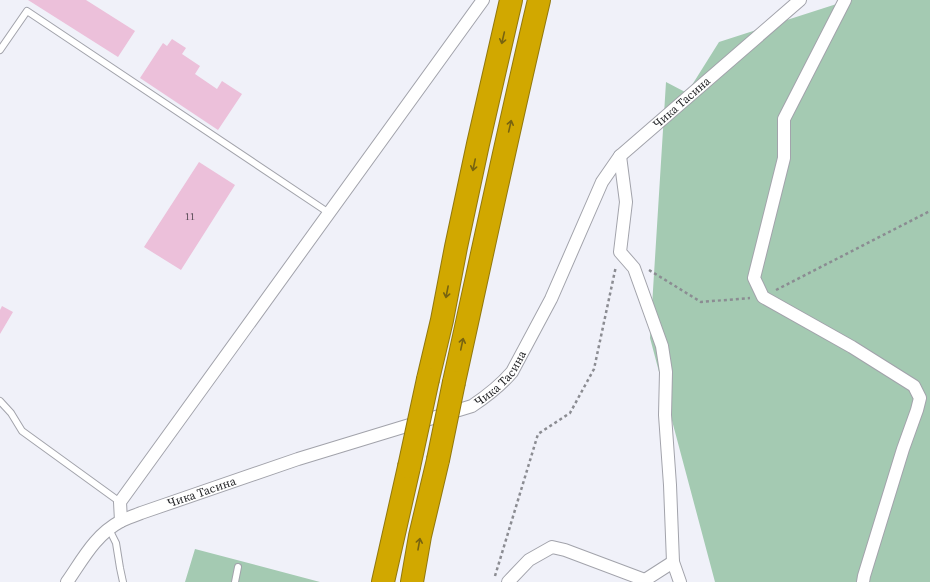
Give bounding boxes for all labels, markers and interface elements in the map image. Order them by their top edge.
one-way arrow [498,31,506,44]
street label: Чика Тасина [649,73,715,132]
one-way arrow [507,120,515,133]
one-way arrow [470,158,478,171]
house number: 11 [185,210,195,223]
one-way arrow [443,285,451,298]
one-way arrow [459,338,467,351]
street label: Чика Тасина [471,347,530,410]
street label: Чика Тасина [165,473,239,511]
one-way arrow [415,538,423,551]

